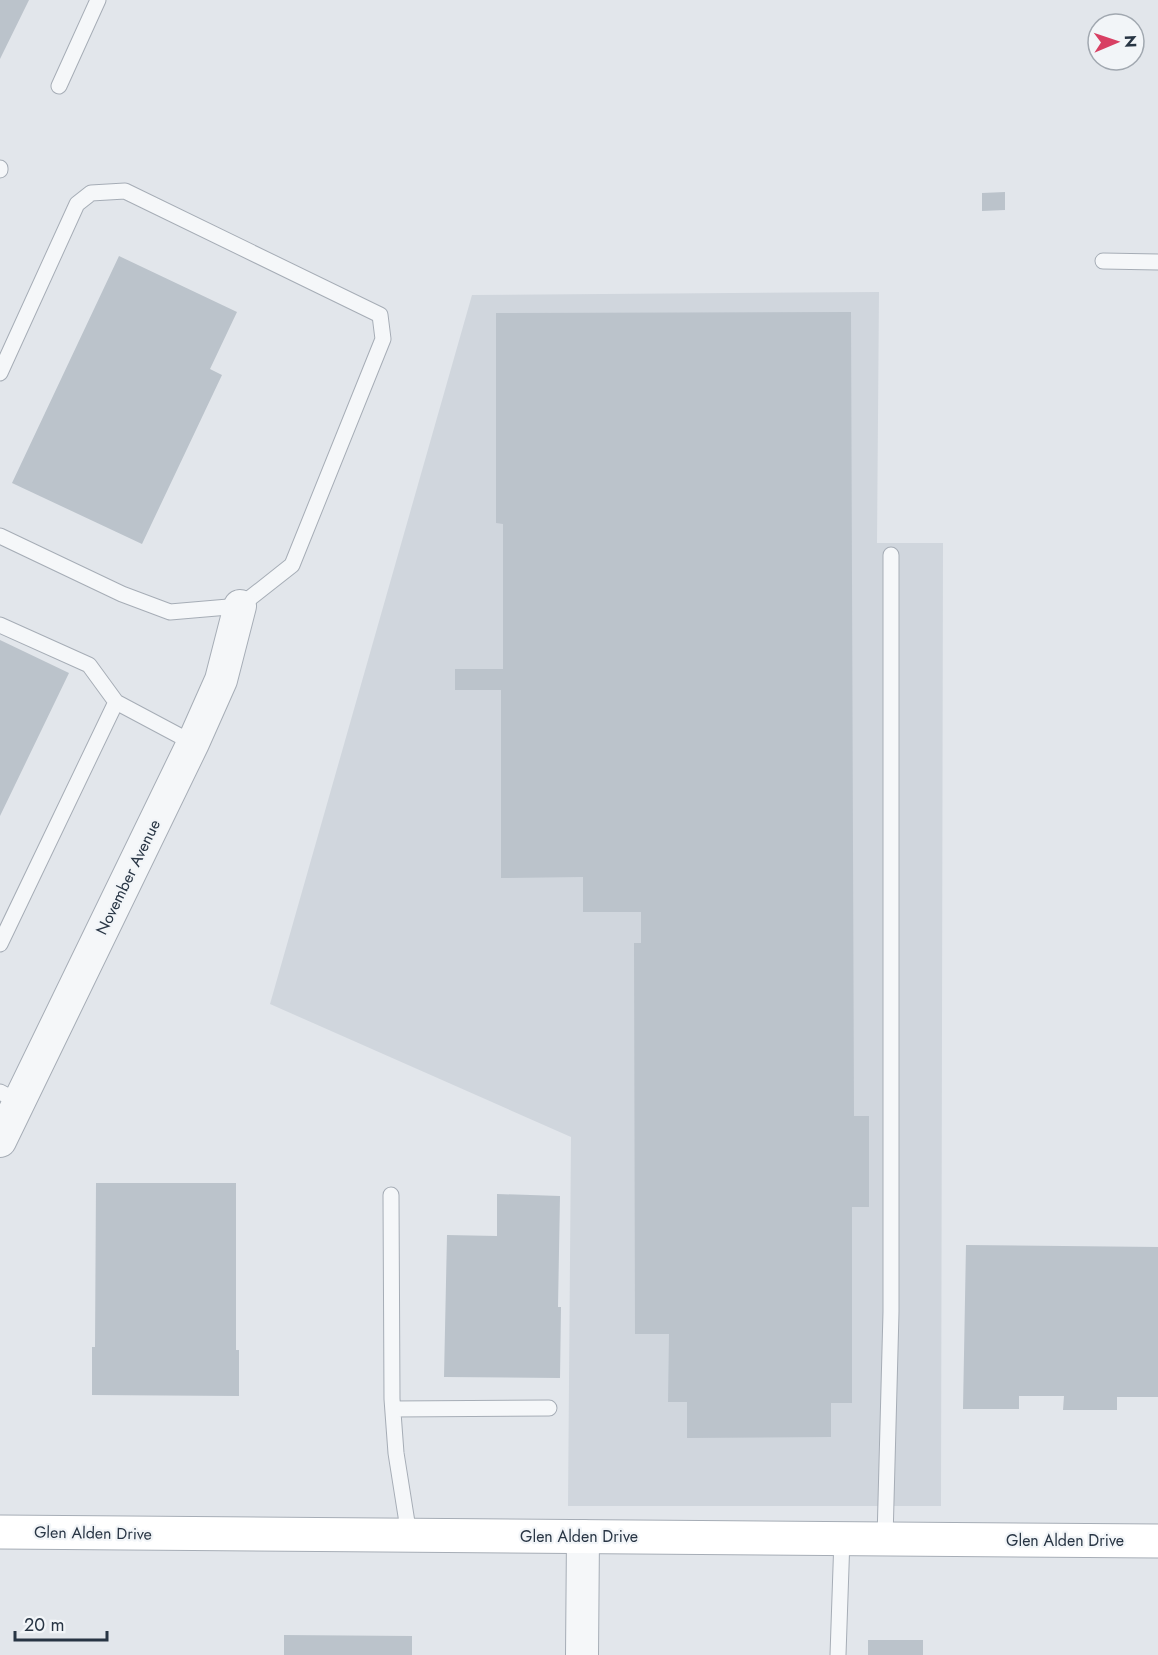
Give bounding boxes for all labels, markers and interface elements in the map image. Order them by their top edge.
north arrow [1086,12,1146,72]
text: N [1119,35,1142,48]
street label: November Avenue [90,815,166,939]
street label: Glen Alden Drive [34,1520,152,1546]
street label: Glen Alden Drive [520,1525,638,1548]
street label: Glen Alden Drive [1006,1529,1124,1552]
scale bar [15,1604,106,1642]
text: 20 m [24,1612,64,1638]

